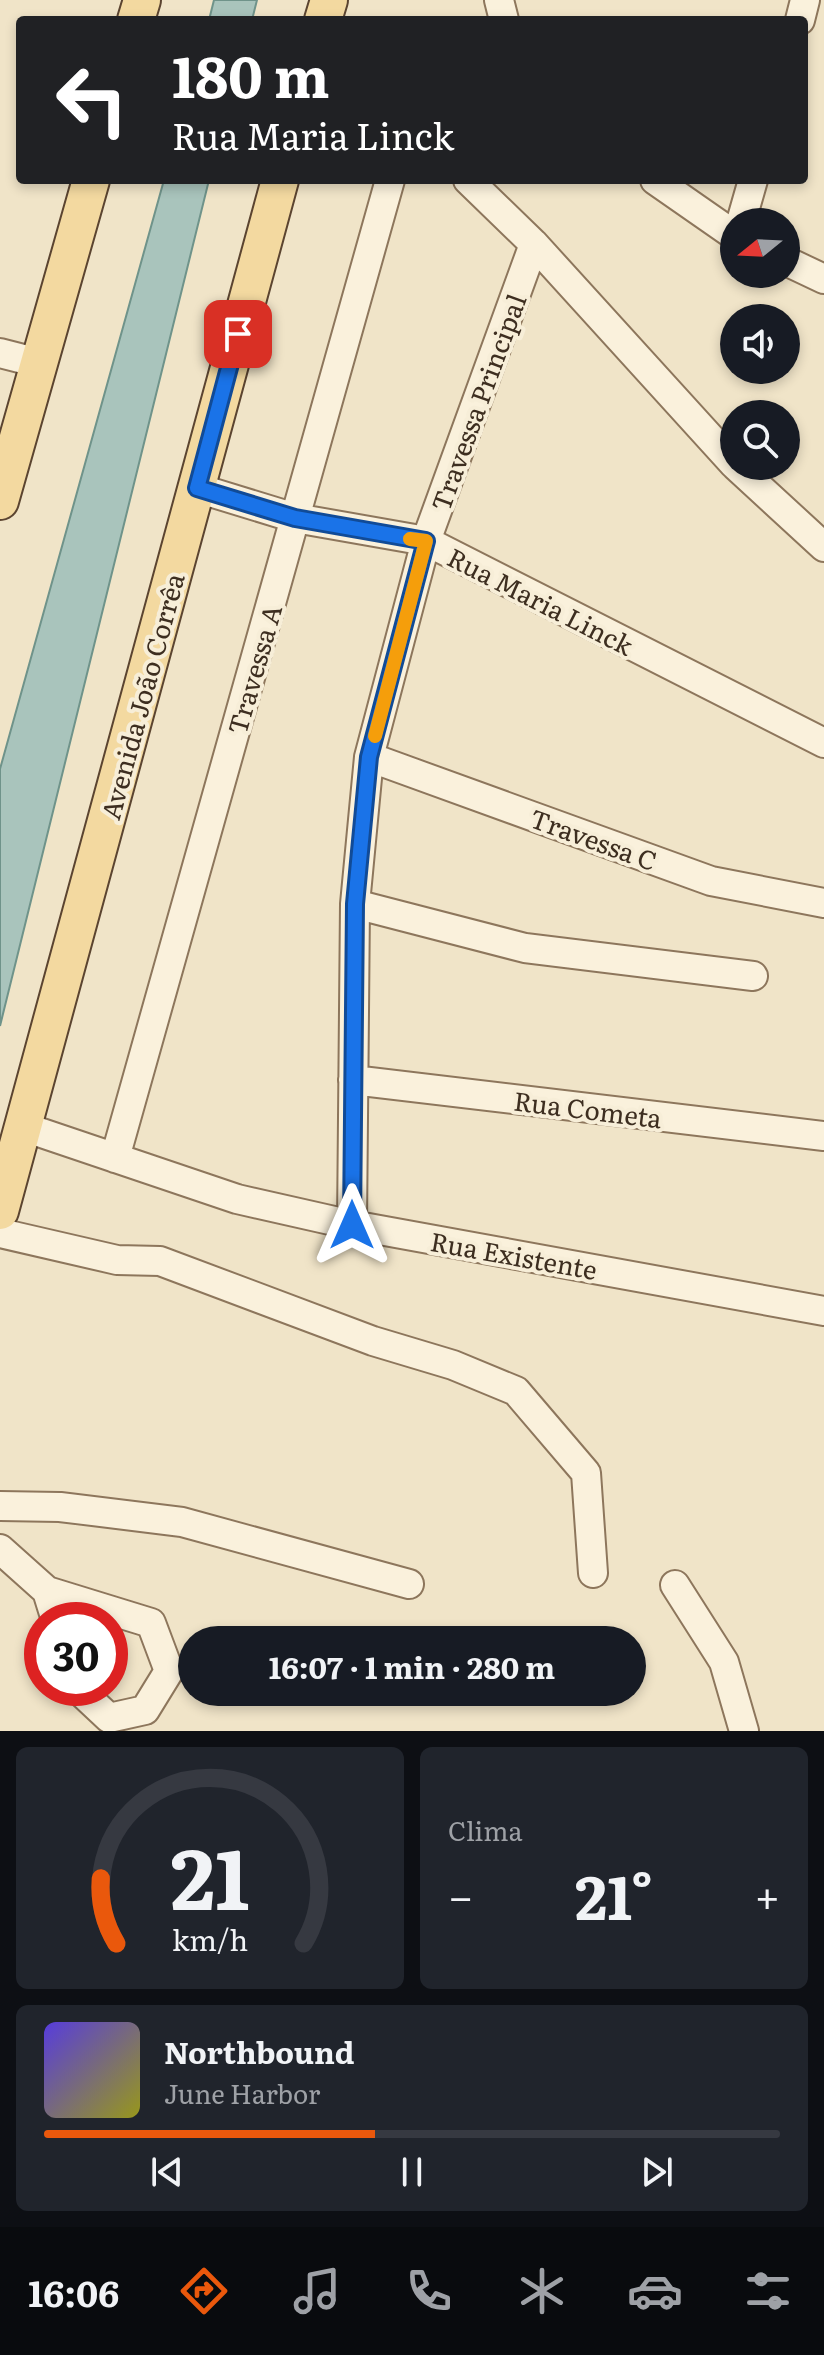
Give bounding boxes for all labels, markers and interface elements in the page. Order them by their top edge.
text: 180 m [172,32,330,115]
icon: left [40,48,144,152]
text: Rua Maria Linck [172,108,454,161]
north arrow [720,208,800,288]
map controls [720,208,800,480]
street label: Travessa Principal [420,288,534,516]
pin [204,300,272,368]
button: sound [720,304,800,384]
icon: arrive [216,312,260,356]
button: search [720,400,800,480]
street label: Rua Maria Linck [441,536,642,664]
street label: Avenida João Corrêa [89,568,193,824]
street label: Travessa A [216,599,290,739]
street label: Travessa C [525,797,663,879]
street label: Rua Cometa [512,1080,664,1136]
position arrow [310,1183,394,1267]
street label: Rua Existente [428,1220,600,1288]
speed limit sign: 30 [24,1602,128,1706]
text: 16:07 · 1 min · 280 m [269,1644,555,1688]
text: Clima [448,1810,523,1849]
text: 21 [170,1812,250,1936]
text: 21° [575,1849,653,1938]
text: − [448,1861,474,1927]
text: + [754,1861,780,1927]
text: km/h [172,1917,248,1960]
text: Northbound [164,2029,355,2073]
text: June Harbor [164,2073,320,2112]
icon: previous [145,2150,189,2194]
icon: pause [390,2150,434,2194]
icon: next [635,2150,679,2194]
icon: directions [176,2263,232,2319]
icon: music [289,2263,345,2319]
icon: phone [401,2263,457,2319]
icon: climate [514,2263,570,2319]
icon: car [627,2263,683,2319]
icon: filters [740,2263,796,2319]
text: 16:06 [28,2265,119,2318]

